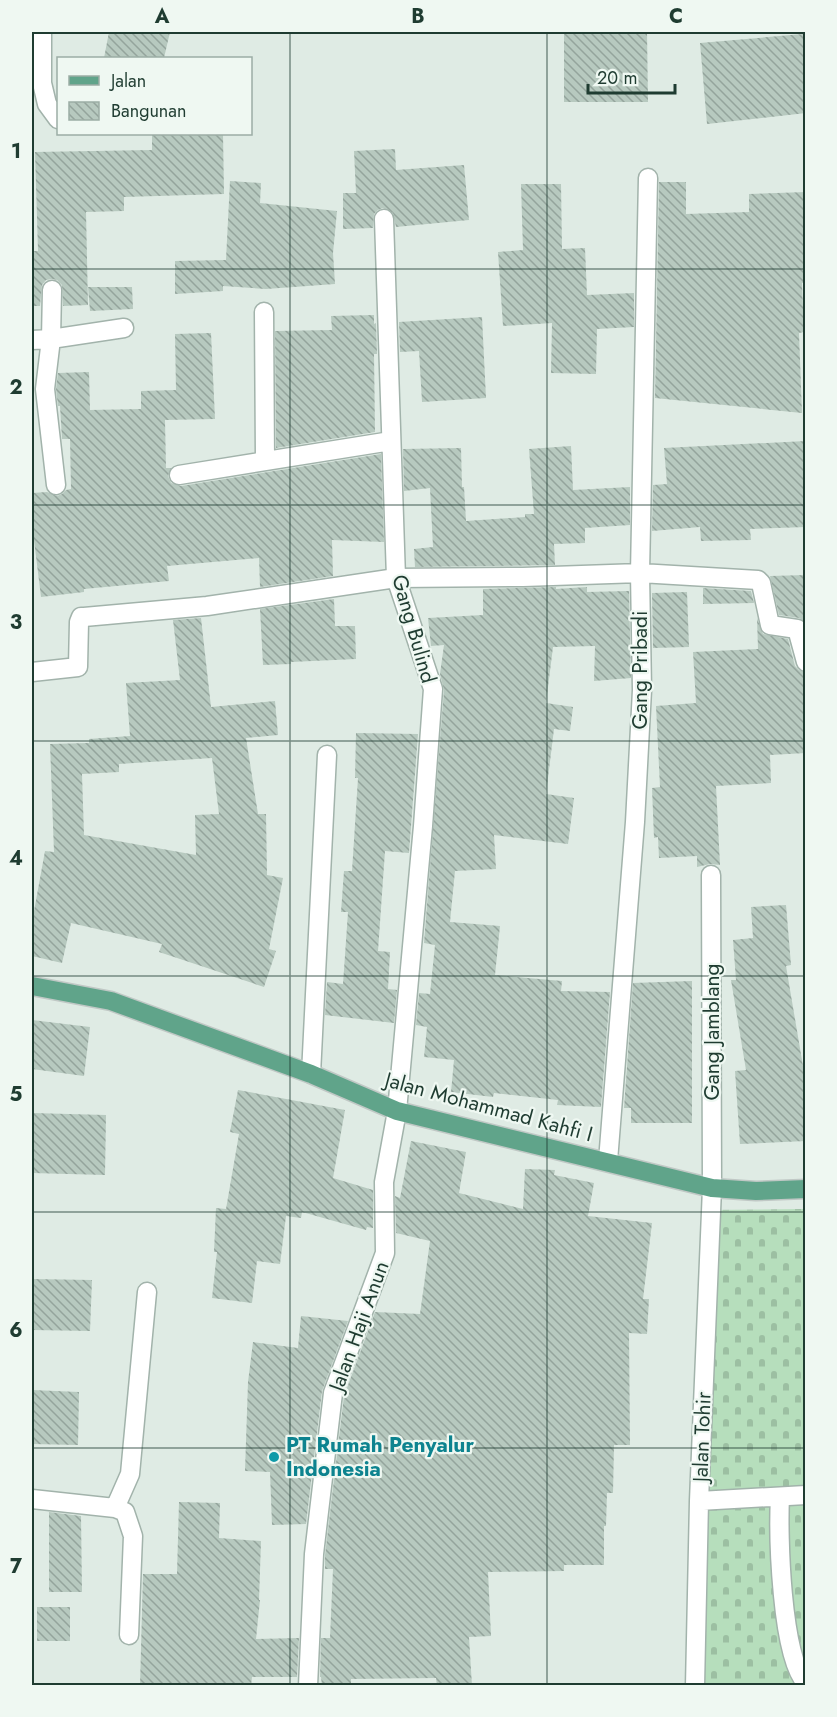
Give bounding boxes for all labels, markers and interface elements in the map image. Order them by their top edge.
text: A [154,2,170,31]
text: B [411,2,425,31]
text: C [669,2,683,31]
legend [57,57,252,135]
scale bar [588,57,675,95]
text: 20 m [597,65,637,91]
text: Jalan [109,68,146,94]
text: Bangunan [111,98,186,124]
text: 1 [11,137,21,166]
text: 2 [9,373,23,402]
street label: Gang Bulind [384,571,444,687]
text: 3 [10,608,22,637]
street label: Gang Pribadi [625,611,655,729]
text: 4 [9,844,23,873]
street label: Gang Jamblang [697,963,727,1101]
street label: Jalan Mohammad Kahfi I [379,1064,596,1149]
text: 5 [10,1080,23,1109]
street label: Jalan Haji Anun [321,1257,396,1398]
text: 6 [9,1316,23,1345]
street label: Jalan Tohir [685,1391,719,1486]
place label: PT Rumah Penyalur Indonesia [286,1430,474,1484]
marker: PT Rumah Penyalur Indonesia [267,1450,281,1464]
text: 7 [10,1552,23,1581]

